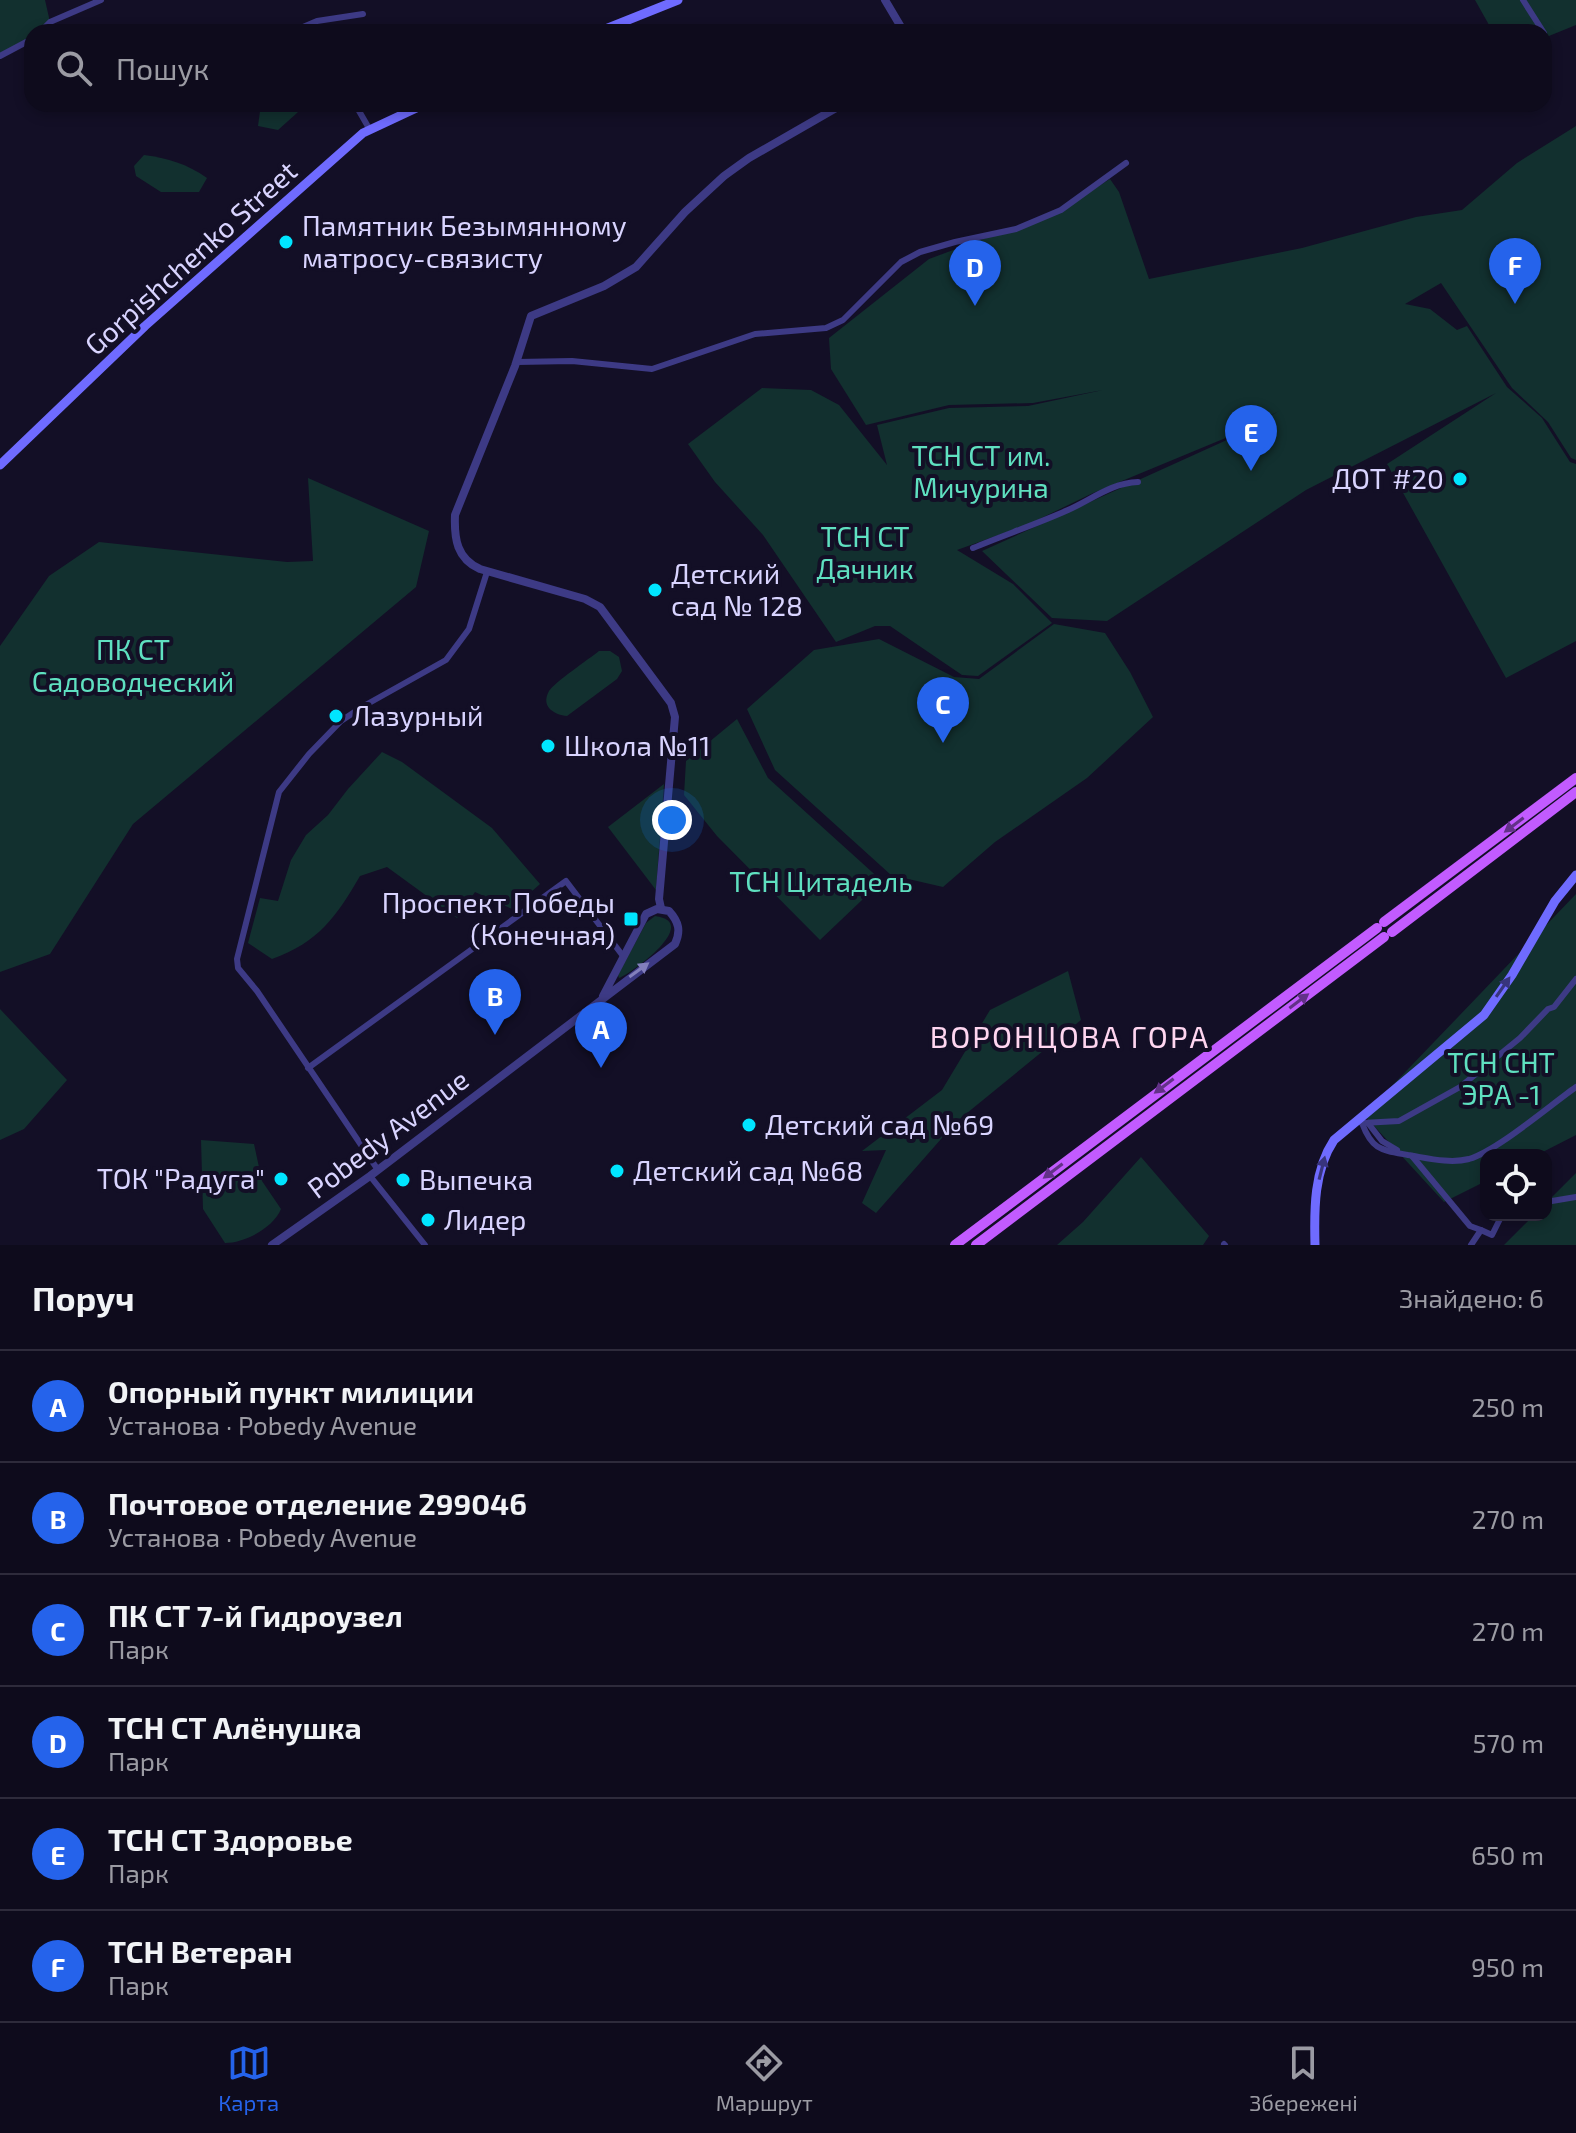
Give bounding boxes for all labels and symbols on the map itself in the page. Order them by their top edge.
street label: Gorpishchenko Street [77,153,303,361]
place label: Памятник Безымянному матросу-связисту [302,208,627,274]
marker: Памятник Безымянному матросу-связисту [277,233,295,251]
pin: F [1489,238,1541,304]
pin: D [949,240,1001,306]
pin: E [1225,405,1277,471]
park label: ТСН СТ им. Мичурина [911,438,1051,504]
place label: ДОТ #20 [1332,461,1444,495]
marker: ДОТ #20 [1451,470,1469,488]
park label: ТСН СТ Дачник [816,519,914,585]
place label: Детский сад № 128 [671,556,803,622]
marker: Детский сад № 128 [646,581,664,599]
park label: ПК СТ Садоводческий [32,632,234,698]
pin: C [917,677,969,743]
place label: Лазурный [352,698,484,732]
marker: Лазурный [327,707,345,725]
place label: Школа №11 [564,728,710,762]
marker: Школа №11 [539,737,557,755]
your location [652,800,692,840]
one-way arrow [1504,816,1524,832]
park label: ТСН Цитадель [729,864,913,898]
place label: Проспект Победы (Конечная) [382,885,615,951]
marker: Проспект Победы (Конечная) [622,910,640,928]
one-way arrow [628,962,650,978]
pin: B [469,969,521,1035]
one-way arrow [1496,977,1511,998]
one-way arrow [1289,994,1309,1010]
pin: A [575,1002,627,1068]
district label: ВОРОНЦОВА ГОРА [930,1018,1210,1054]
park label: ТСН СНТ ЭРА -1 [1447,1045,1555,1111]
street label: Pobedy Avenue [300,1062,475,1205]
one-way arrow [1153,1078,1174,1094]
place label: Детский сад №69 [765,1107,994,1141]
marker: Детский сад №69 [740,1116,758,1134]
place label: Детский сад №68 [633,1153,863,1187]
one-way arrow [1317,1155,1329,1180]
place label: ТОК "Радуга" [97,1161,265,1195]
place label: Выпечка [419,1162,533,1196]
marker: Детский сад №68 [608,1162,626,1180]
one-way arrow [1043,1162,1063,1178]
marker: ТОК "Радуга" [272,1170,290,1188]
marker: Выпечка [394,1171,412,1189]
place label: Лидер [444,1202,526,1236]
marker: Лидер [419,1211,437,1229]

